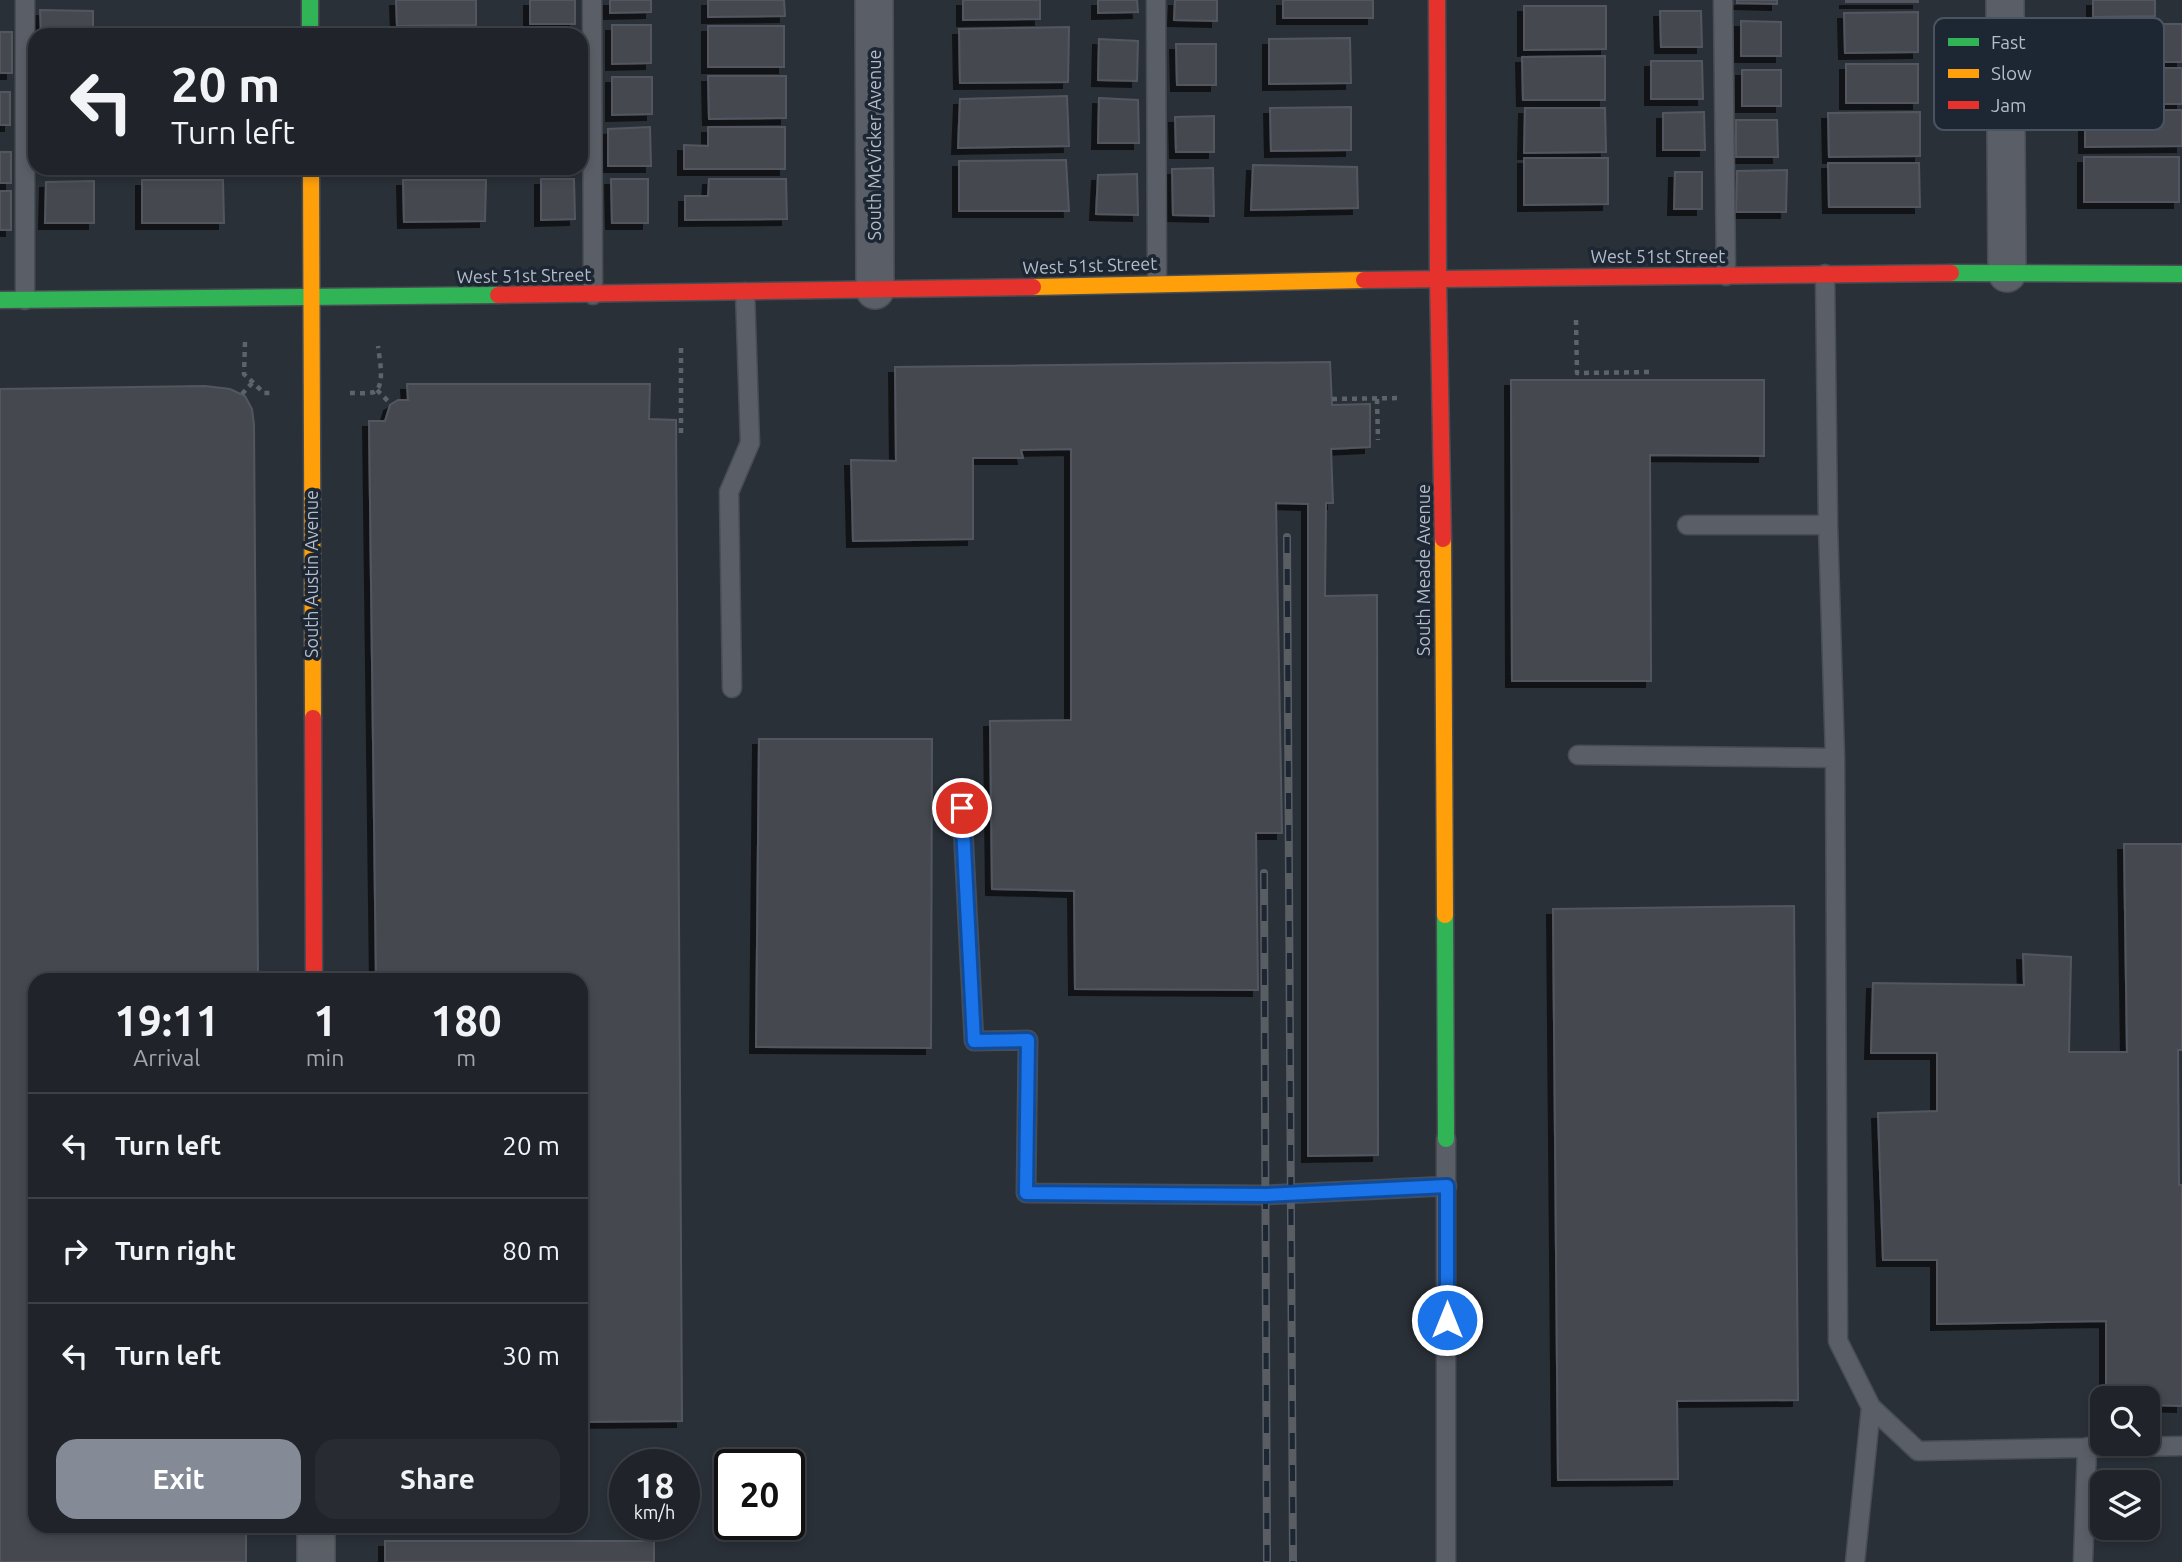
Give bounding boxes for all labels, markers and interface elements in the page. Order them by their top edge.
legend [1934,18,2164,130]
text: Fast [1991,31,2026,53]
street label: South McVicker Avenue [864,50,884,240]
icon: left [56,56,147,147]
text: 20 m [171,56,280,111]
text: Slow [1991,62,2032,84]
text: Jam [1991,94,2027,116]
text: Turn left [171,114,295,150]
street label: West 51st Street [1591,246,1725,266]
street label: West 51st Street [1022,253,1158,277]
street label: West 51st Street [456,264,592,286]
street label: South Meade Avenue [1413,484,1433,656]
street label: South Austin Avenue [301,490,321,658]
pin [932,778,992,838]
icon: arrive [943,789,981,827]
text: 19:11 [114,997,219,1044]
text: 1 [313,997,337,1044]
text: 180 [431,997,502,1044]
text: Arrival [133,1045,200,1070]
text: min [306,1045,344,1070]
text: m [456,1045,476,1070]
icon: left [56,1127,94,1165]
text: Turn left [115,1131,221,1160]
text: 20 m [502,1131,560,1160]
icon: right [56,1232,94,1270]
text: Turn right [115,1236,236,1265]
text: 80 m [502,1236,560,1265]
position arrow [1410,1283,1484,1357]
icon: left [56,1337,94,1375]
text: Turn left [115,1341,221,1370]
text: 30 m [502,1341,560,1370]
map controls [2090,1386,2160,1540]
button: search [2090,1386,2160,1456]
button: Exit [56,1439,301,1519]
button: Share [315,1439,560,1519]
speed limit sign: 20 [714,1449,805,1540]
text: 18 [635,1465,674,1505]
button: layers [2090,1470,2160,1540]
text: km/h [634,1502,675,1522]

